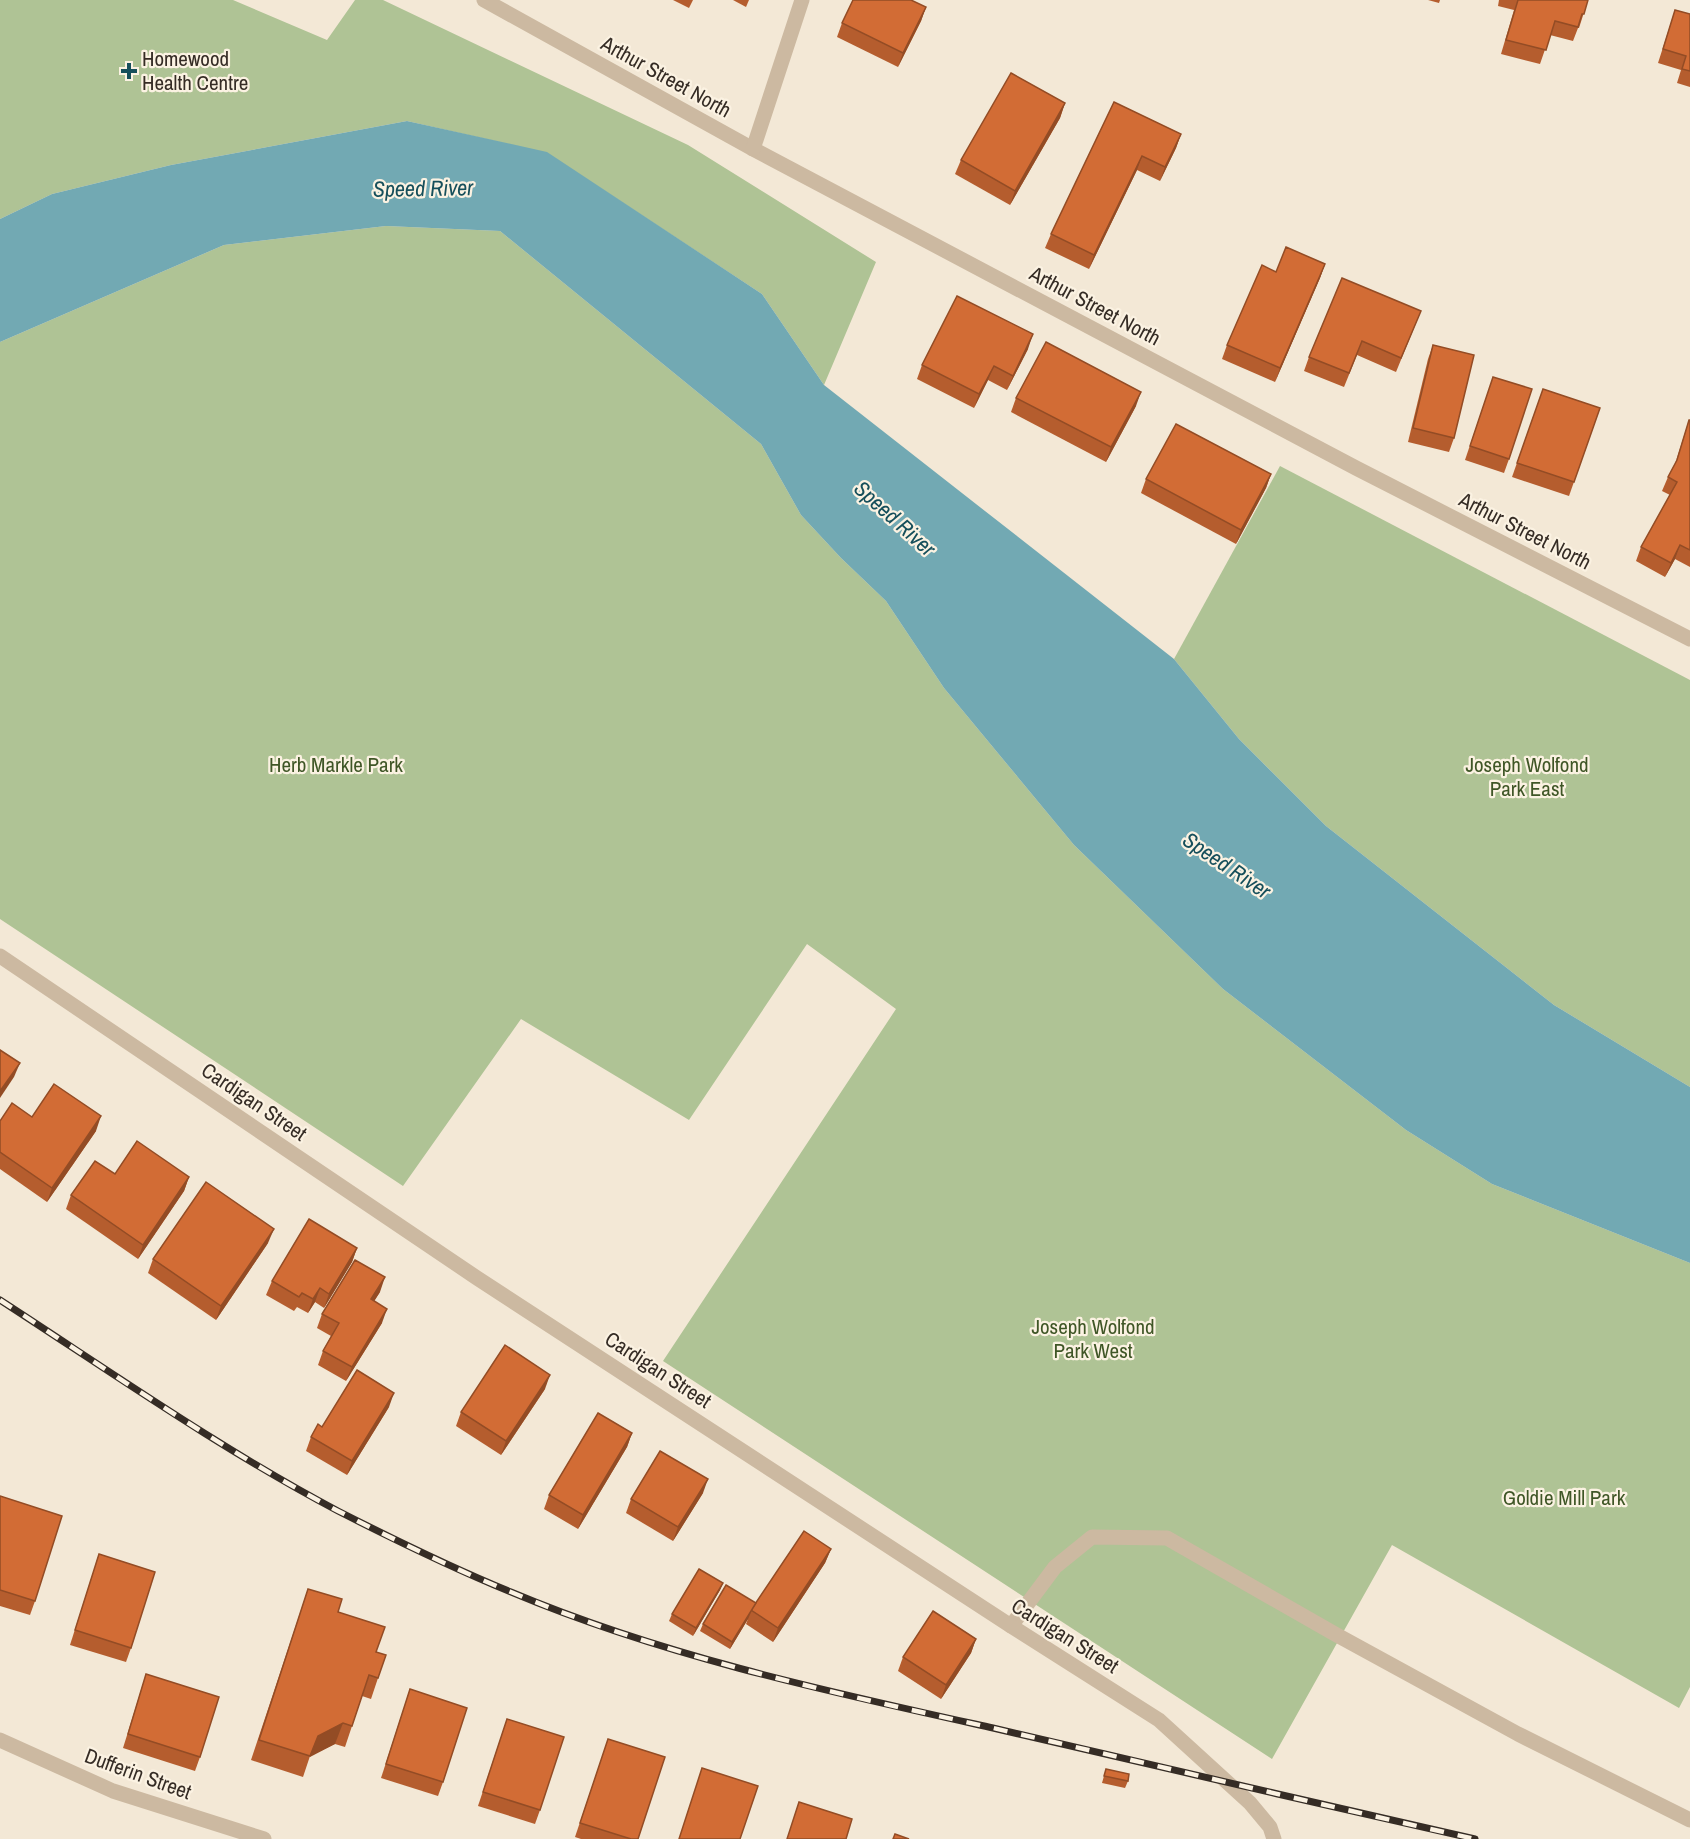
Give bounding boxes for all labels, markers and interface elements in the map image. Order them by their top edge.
street label: Arthur Street North [595,28,736,124]
place label: Homewood Health Centre [142,44,248,97]
marker: Homewood Health Centre [120,62,138,80]
water label: Speed River [373,172,474,204]
street label: Arthur Street North [1024,258,1166,352]
water label: Speed River [848,473,943,563]
street label: Arthur Street North [1453,484,1596,576]
park label: Herb Markle Park [269,750,403,779]
park label: Joseph Wolfond Park East [1465,750,1589,803]
water label: Speed River [1177,825,1278,906]
street label: Cardigan Street [196,1056,313,1148]
park label: Joseph Wolfond Park West [1031,1312,1155,1365]
street label: Cardigan Street [599,1324,717,1415]
park label: Goldie Mill Park [1503,1483,1626,1512]
street label: Cardigan Street [1006,1591,1125,1680]
street label: Dufferin Street [81,1741,196,1806]

